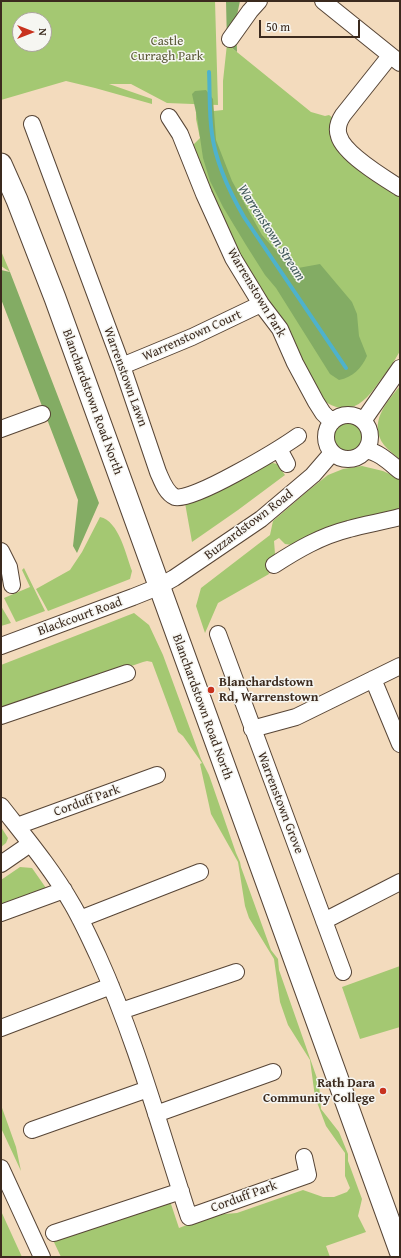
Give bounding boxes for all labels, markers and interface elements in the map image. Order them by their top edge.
north arrow [12,12,52,52]
scale bar [261,12,362,38]
text: 50 m [266,18,290,35]
text: N [35,28,51,36]
park label: Castle Curragh Park [131,34,203,65]
water label: Warrenstown Stream [233,181,309,285]
street label: Warrenstown Park [223,246,289,340]
street label: Warrenstown Court [140,307,244,365]
street label: Warrenstown Lawn [100,325,150,429]
street label: Blanchardstown Road North [58,327,126,477]
street label: Buzzardstown Road [202,487,296,563]
street label: Blackcourt Road [36,594,124,640]
street label: Blanchardstown Road North [168,632,236,782]
place label: Blanchardstown Rd, Warrenstown [219,675,318,706]
marker: Blanchardstown Rd, Warrenstown [206,685,216,695]
street label: Warrenstown Grove [253,750,307,856]
street label: Corduff Park [52,782,122,820]
place label: Rath Dara Community College [263,1076,375,1107]
marker: Rath Dara Community College [378,1086,388,1096]
street label: Corduff Park [209,1178,279,1216]

